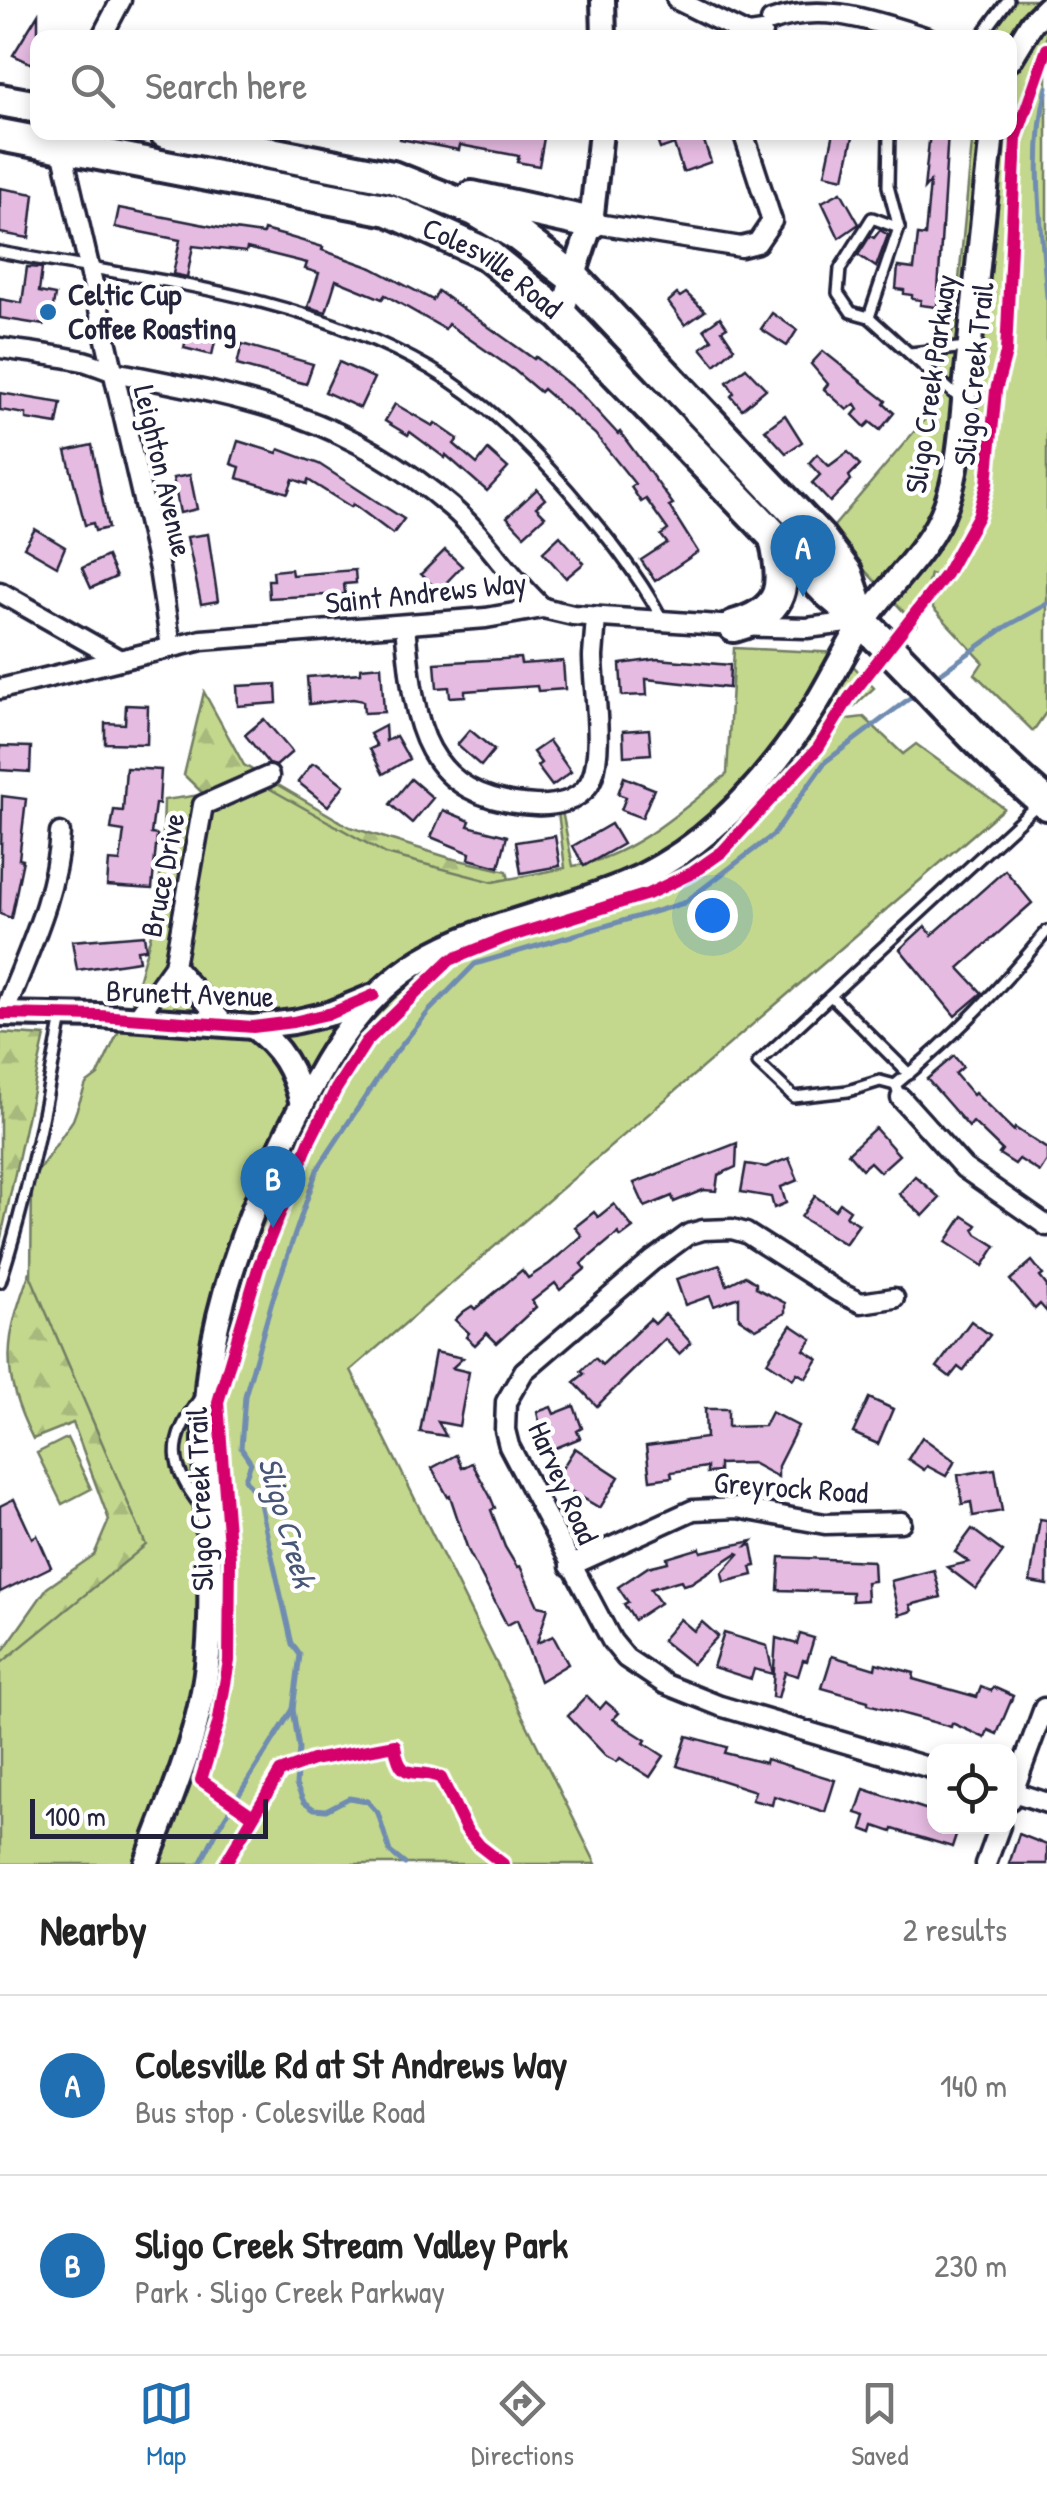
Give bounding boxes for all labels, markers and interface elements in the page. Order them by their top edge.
search box [30,30,1017,140]
icon: search [65,58,120,113]
text: Search here [145,59,307,111]
street label: Colesville Road [417,207,571,327]
street label: Sligo Creek Parkway [895,272,965,496]
place label: Celtic Cup Coffee Roasting [68,274,236,349]
street label: Sligo Creek Trail [943,280,1003,468]
marker: Celtic Cup Coffee Roasting [37,301,59,323]
street label: Leighton Avenue [125,381,203,560]
pin: A [770,514,836,597]
street label: Saint Andrews Way [324,562,528,622]
street label: Bruce Drive [130,809,194,940]
your location [687,890,738,941]
street label: Brunett Avenue [105,970,275,1016]
pin: B [240,1146,306,1228]
street label: Sligo Creek Trail [176,1406,222,1592]
street label: Harvey Road [519,1415,609,1550]
water label: Sligo Creek [248,1452,327,1595]
street label: Greyrock Road [713,1462,870,1512]
map controls [927,1744,1017,1834]
button: locate [927,1744,1017,1834]
scale bar [30,1794,268,1838]
text: 100 m [45,1797,106,1835]
text: Nearby [40,1901,147,1958]
text: 2 results [903,1908,1007,1951]
text: Colesville Rd at St Andrews Way [135,2038,567,2090]
text: A [65,2064,80,2107]
text: 140 m [940,2064,1007,2107]
text: Bus stop · Colesville Road [135,2090,425,2133]
text: Sligo Creek Stream Valley Park [135,2218,568,2270]
text: B [64,2244,81,2287]
text: 230 m [934,2244,1007,2287]
text: Park · Sligo Creek Parkway [135,2270,445,2313]
tab: Map [139,2376,194,2474]
tab: Directions [471,2376,574,2474]
tab: Saved [851,2376,908,2474]

